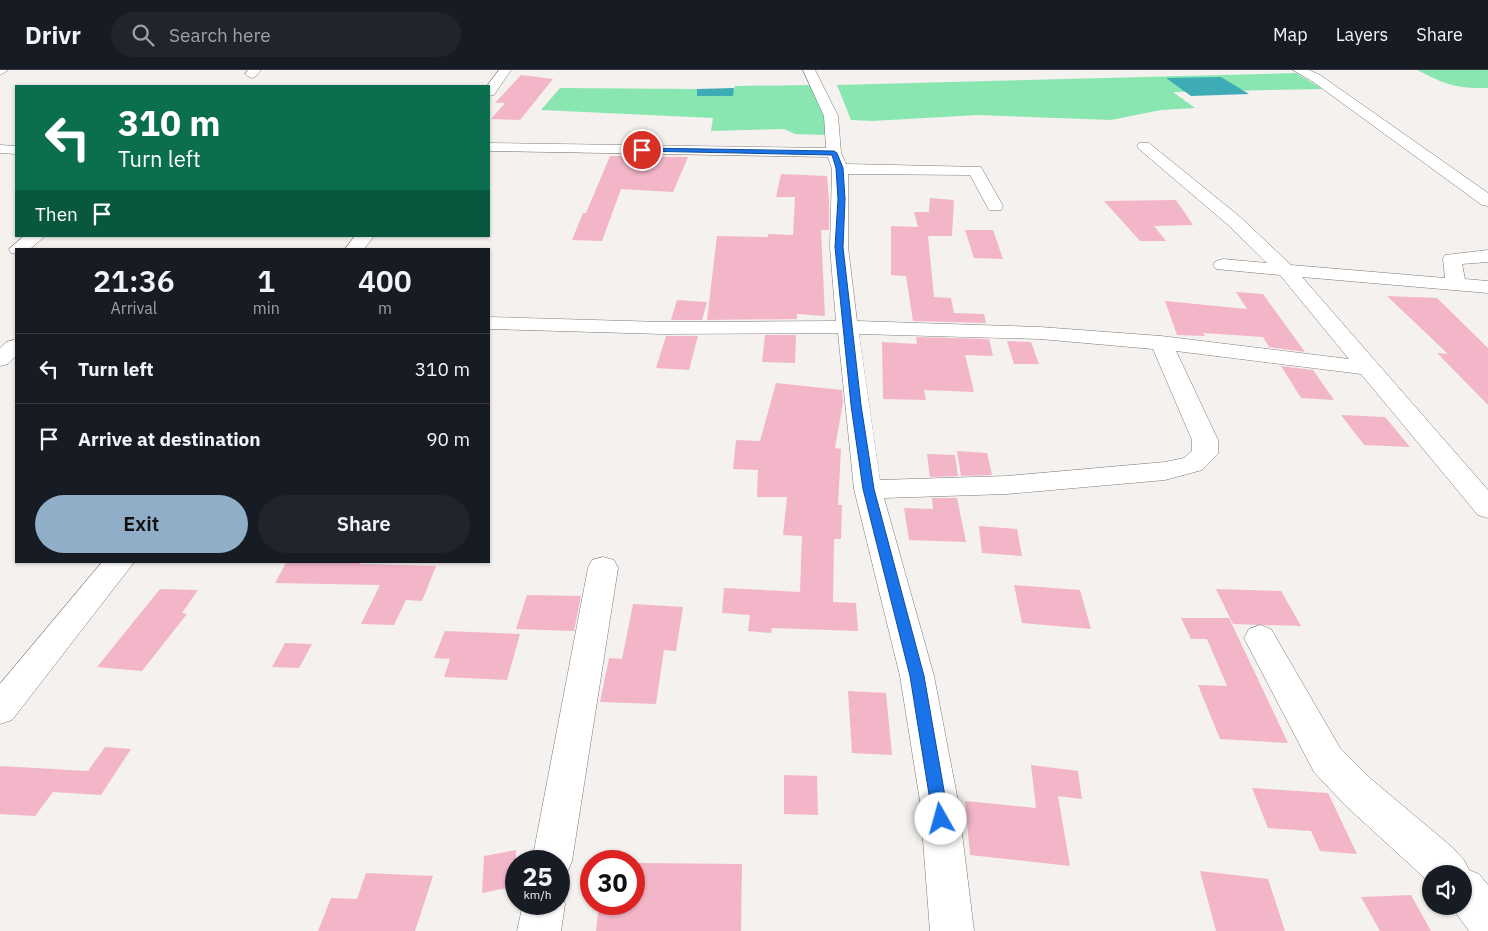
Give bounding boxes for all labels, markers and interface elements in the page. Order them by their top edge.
search box [111,12,461,57]
text: Drivr [25,19,81,51]
icon: search [129,21,157,49]
text: Search here [169,23,271,47]
text: Map [1273,23,1308,46]
text: Layers [1336,23,1388,46]
text: Share [1416,23,1463,46]
text: 310 m [118,100,221,146]
icon: left [35,105,100,170]
pin [621,129,663,171]
icon: arrive [628,136,656,164]
text: Turn left [118,144,201,173]
icon: arrive [88,200,116,228]
text: Then [35,202,78,226]
text: 21:36 [93,261,175,300]
text: 1 [257,261,275,300]
text: 400 [358,261,412,300]
text: Arrival [111,298,157,318]
text: min [253,298,280,318]
text: m [378,298,392,318]
icon: left [35,355,63,383]
text: Turn left [78,357,154,381]
text: 310 m [415,357,470,381]
icon: arrive [35,425,63,453]
text: Arrive at destination [78,427,261,451]
text: 90 m [426,427,470,451]
button: Exit [35,495,248,553]
button: Share [258,495,470,553]
position arrow [914,792,966,844]
speed limit sign: 30 [580,850,645,915]
text: 25 [522,860,553,893]
map controls [1422,865,1472,915]
button: sound [1422,865,1472,915]
text: km/h [523,887,552,902]

